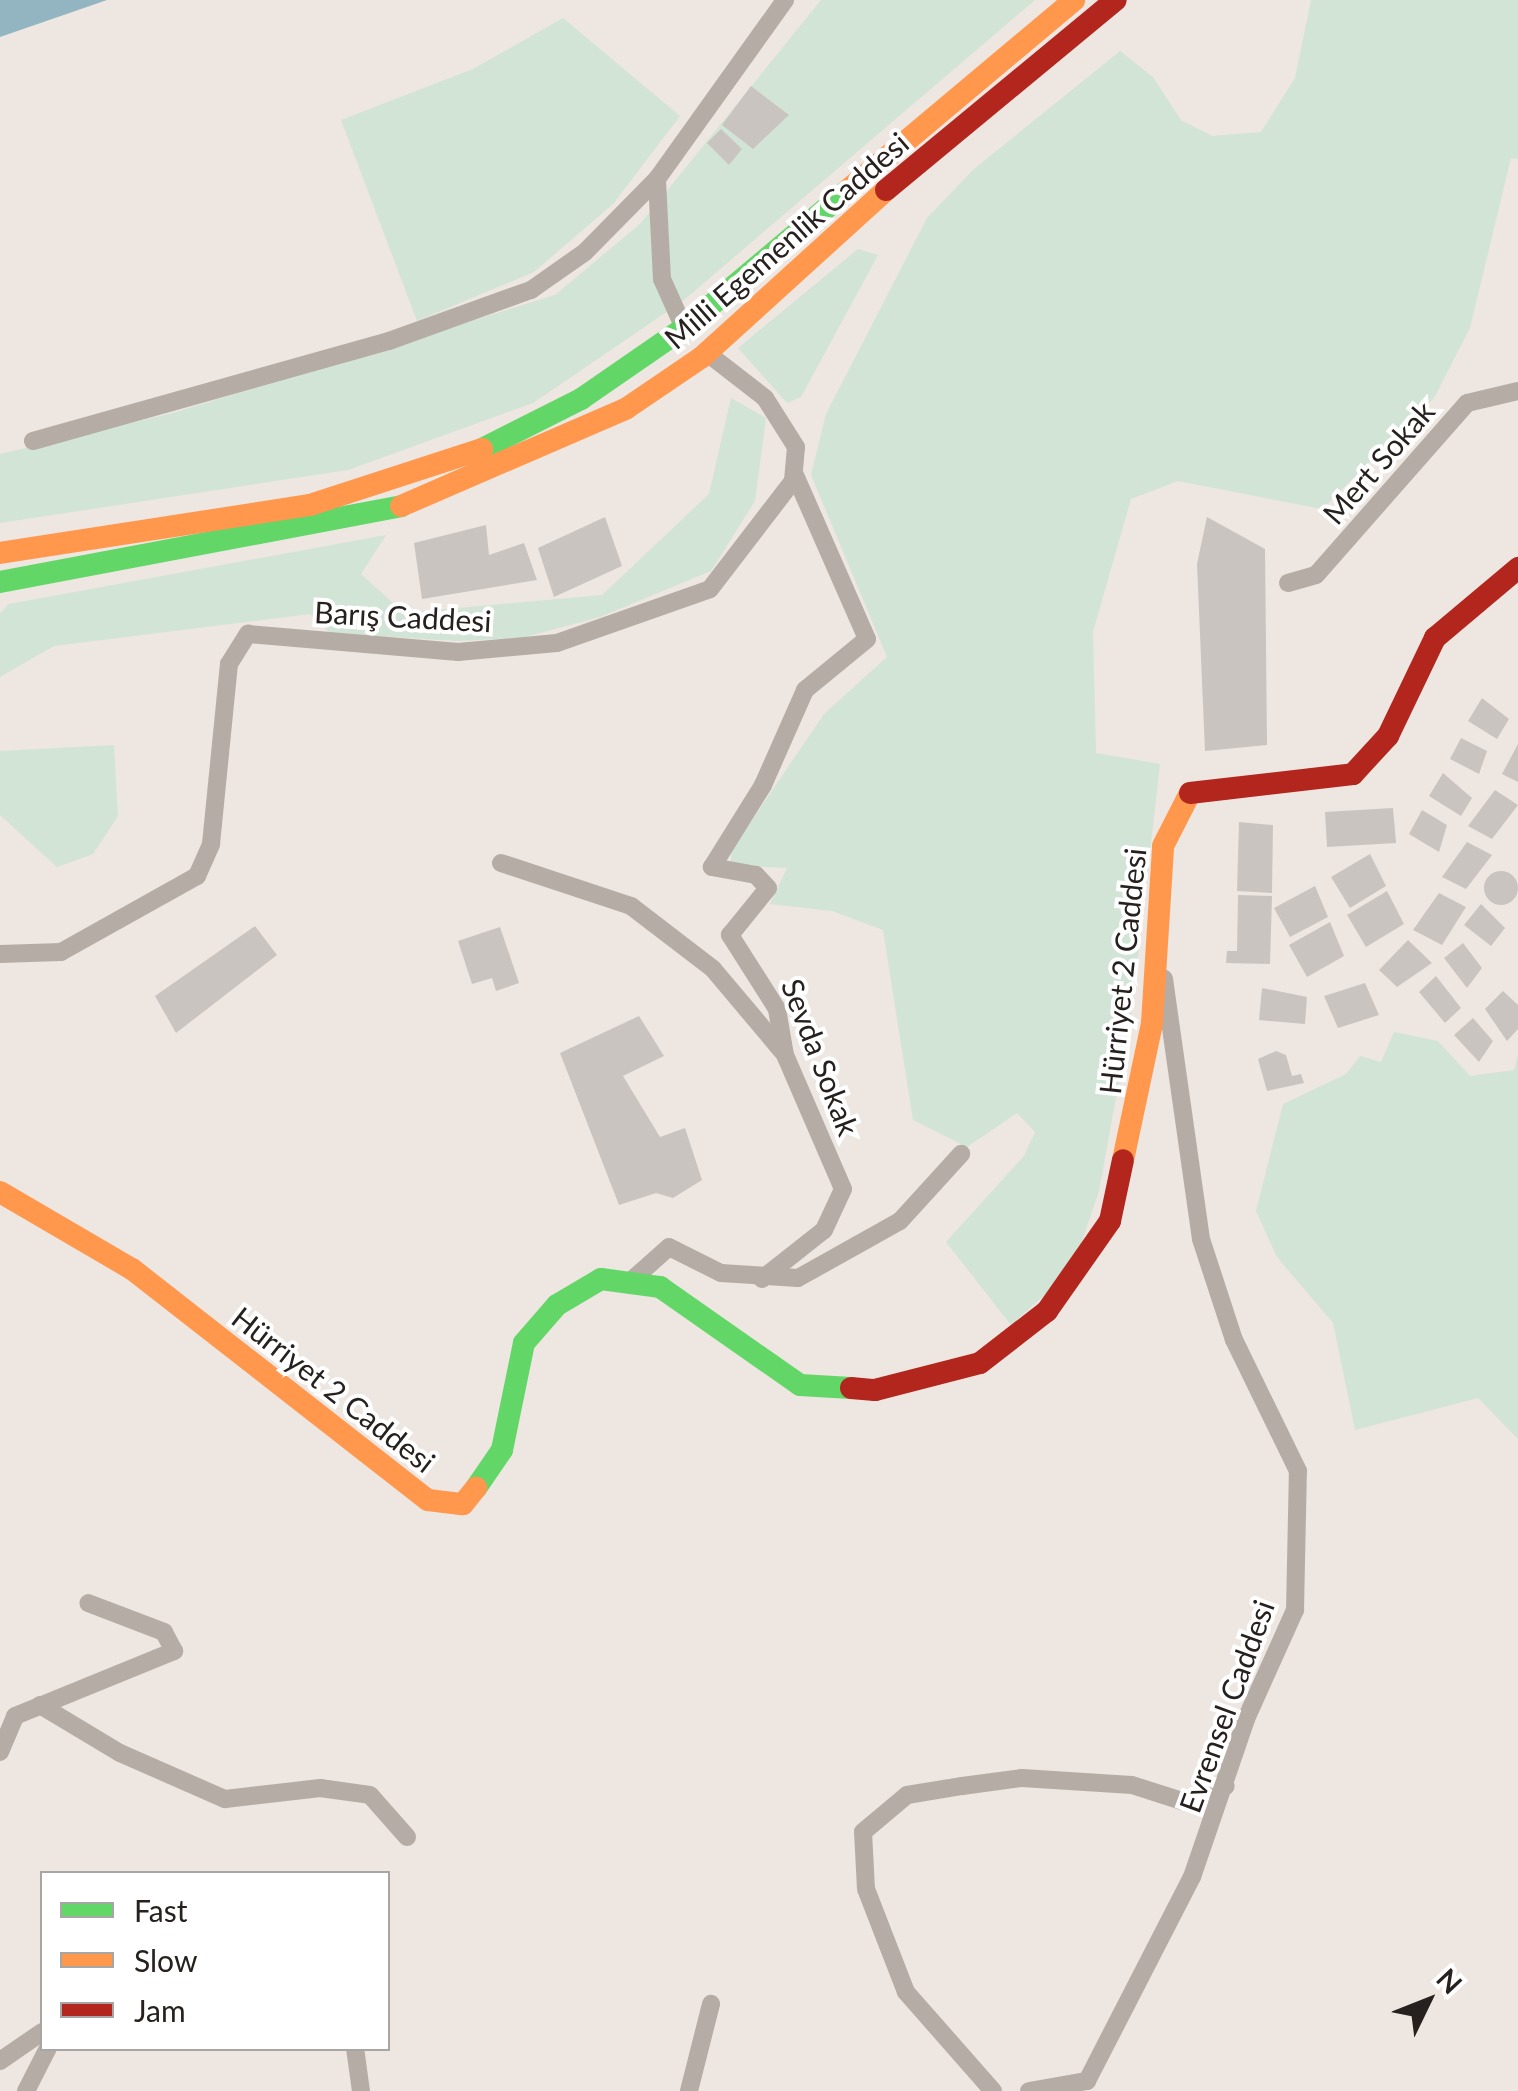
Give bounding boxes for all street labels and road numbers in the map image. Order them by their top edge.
street label: Milli Egemenlik Caddesi [657,124,915,356]
street label: Mert Sokak [1315,393,1441,531]
street label: Barış Caddesi [313,593,493,639]
street label: Hürriyet 2 Caddesi [1091,846,1153,1096]
street label: Sevda Sokak [775,974,867,1140]
street label: Hürriyet 2 Caddesi [225,1299,443,1479]
street label: Evrensel Caddesi [1171,1595,1281,1817]

